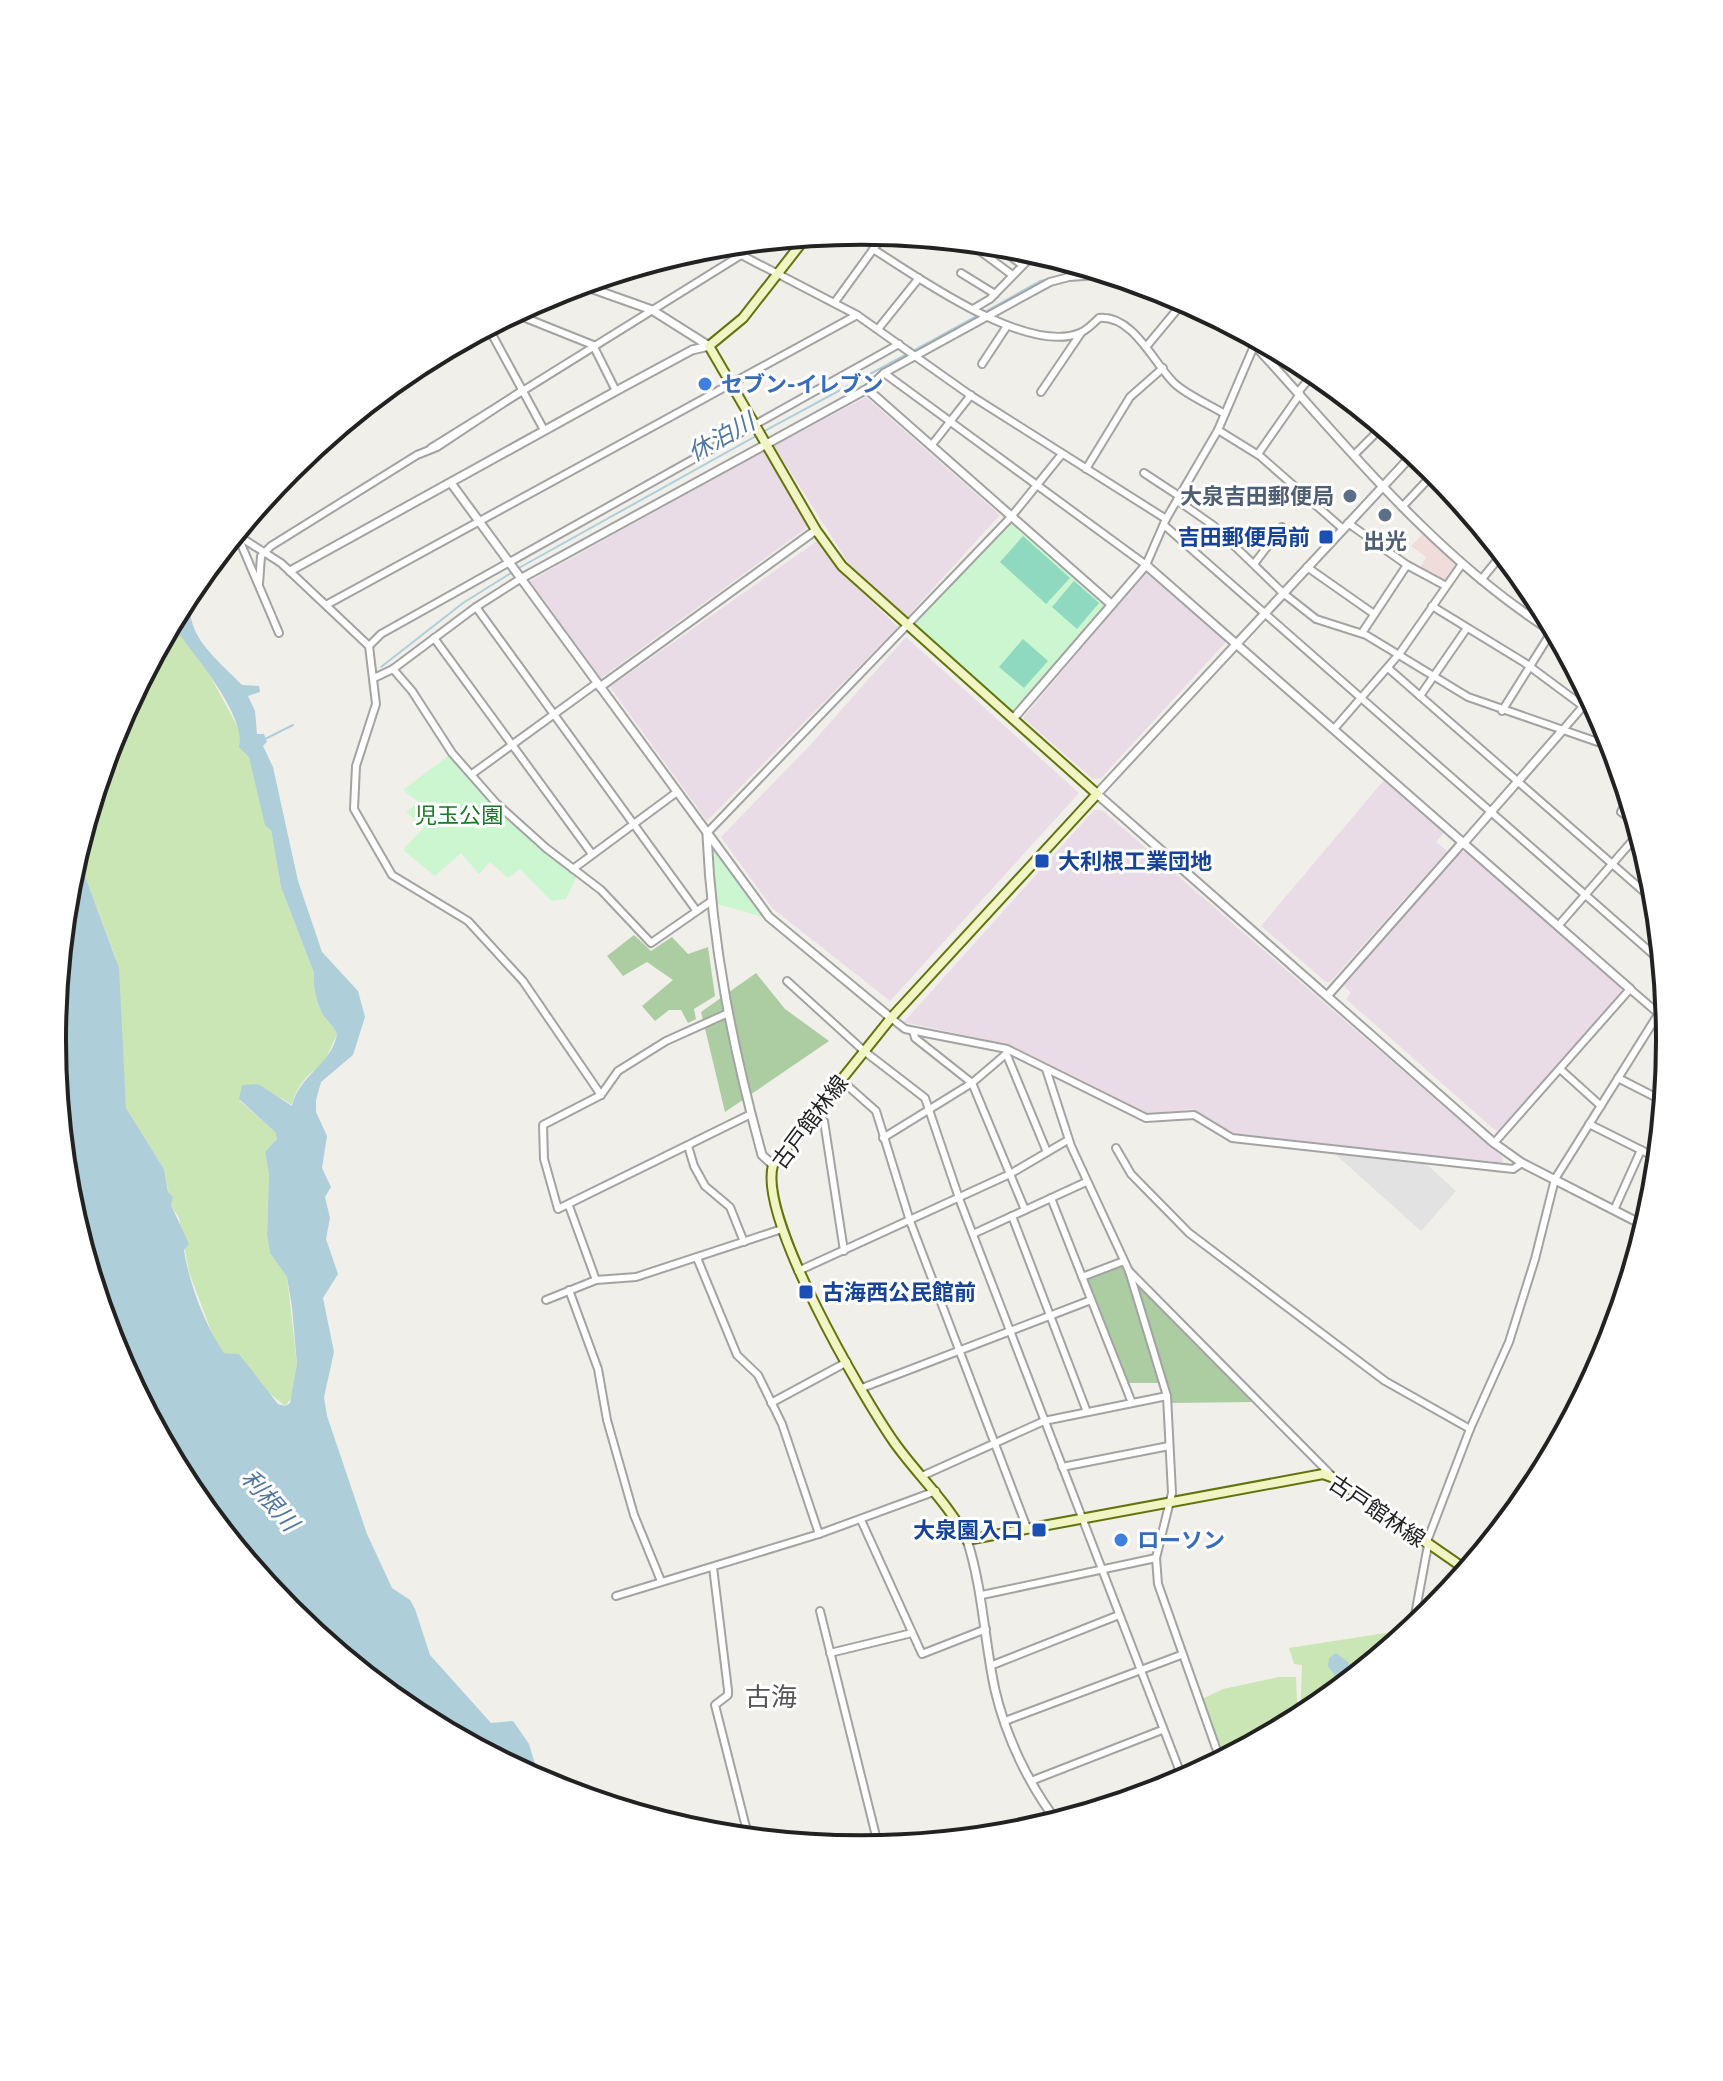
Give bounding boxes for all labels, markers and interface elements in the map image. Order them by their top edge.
place label: セブン-イレブン [721,371,884,398]
marker: セブン-イレブン [696,375,714,393]
water label: 休泊川 [682,405,762,467]
place label: 大泉吉田郵便局 [1180,483,1334,510]
marker: 大泉吉田郵便局 [1341,487,1359,505]
marker: 出光 [1376,506,1394,524]
place label: 吉田郵便局前 [1178,524,1310,551]
marker: 吉田郵便局前 [1317,528,1335,546]
place label: 出光 [1363,528,1407,555]
park label: 児玉公園 [415,802,503,829]
place label: 大利根工業団地 [1058,848,1212,875]
marker: 大利根工業団地 [1033,852,1051,870]
street label: 古戸館林線 [766,1070,854,1174]
place label: 古海西公民館前 [822,1279,976,1306]
marker: 古海西公民館前 [797,1283,815,1301]
water label: 利根川 [235,1463,307,1539]
street label: 古戸館林線 [1324,1469,1430,1553]
place label: 大泉園入口 [913,1517,1023,1544]
marker: 大泉園入口 [1030,1521,1048,1539]
place label: ローソン [1137,1527,1225,1554]
marker: ローソン [1112,1531,1130,1549]
district label: 古海 [745,1681,797,1713]

